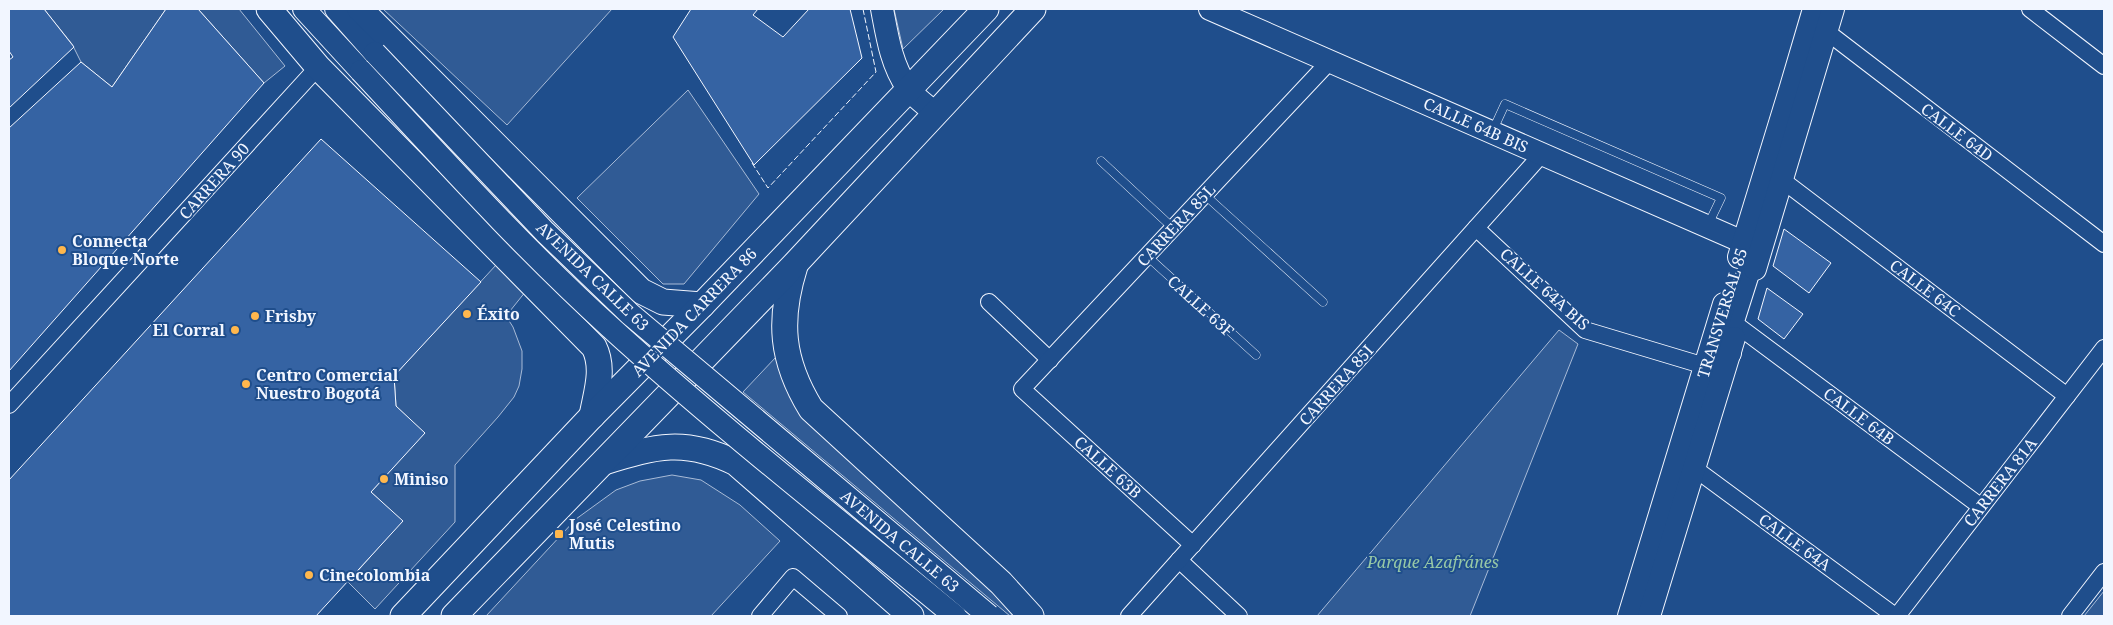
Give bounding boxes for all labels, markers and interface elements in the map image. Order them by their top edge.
street label: CALLE 64B BIS [1420,92,1532,158]
street label: CALLE 64D [1917,98,1997,166]
street label: CARRERA 90 [174,138,254,224]
street label: CARRERA 85L [1132,179,1220,271]
street label: AVENIDA CALLE 63 [532,216,654,336]
place label: Connecta Bloque Norte [72,230,179,270]
street label: AVENIDA CARRERA 86 [627,243,762,381]
street label: CALLE 64A BIS [1495,243,1595,335]
marker: Connecta Bloque Norte [56,244,68,256]
street label: TRANSVERSAL 85 [1692,245,1752,381]
street label: CALLE 64C [1885,254,1965,322]
street label: CALLE 63F [1163,270,1239,342]
place label: Éxito [477,303,520,325]
place label: Frisby [265,305,317,327]
marker: Éxito [461,308,473,320]
marker: Frisby [249,310,261,322]
place label: El Corral [153,319,225,341]
marker: El Corral [229,324,241,336]
street label: CARRERA 85I [1294,340,1378,430]
place label: Centro Comercial Nuestro Bogotá [256,364,399,404]
marker: Centro Comercial Nuestro Bogotá [240,378,252,390]
street label: CALLE 64B [1819,382,1899,450]
street label: CALLE 63B [1070,431,1146,503]
street label: CARRERA 81A [1958,432,2042,531]
place label: Miniso [394,468,449,490]
marker: Miniso [378,473,390,485]
street label: AVENIDA CALLE 63 [836,485,964,597]
street label: CALLE 64A [1754,508,1836,576]
place label: José Celestino Mutis [568,514,681,554]
marker: José Celestino Mutis [553,528,565,540]
park label: Parque Azafránes [1366,551,1499,573]
place label: Cinecolombia [319,564,431,586]
marker: Cinecolombia [303,569,315,581]

